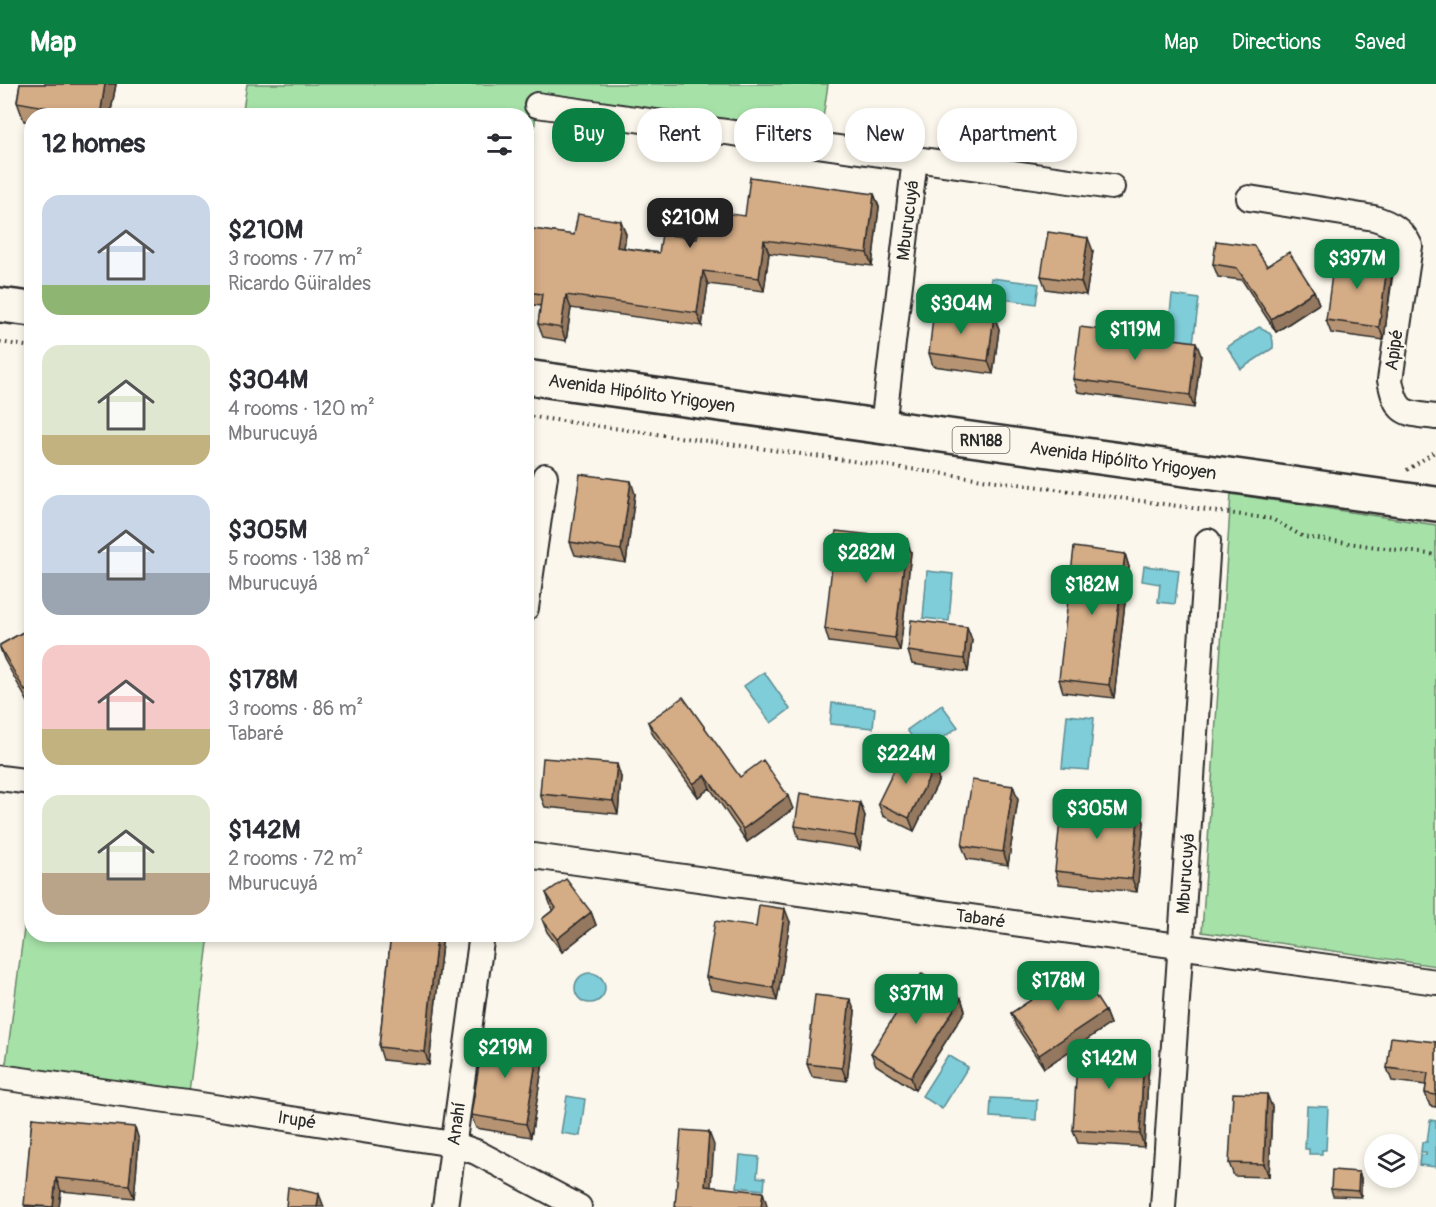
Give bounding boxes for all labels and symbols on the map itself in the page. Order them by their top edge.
street label: Mburucuyá [892,179,924,262]
pin: $210M [648,198,732,249]
pin: $397M [1315,239,1399,290]
pin: $304M [919,284,1003,335]
pin: $119M [1093,310,1177,361]
street label: Apipé [1380,328,1409,372]
street label: Avenida Hipólito Yrigoyen [547,369,737,418]
road number: RN188 [952,427,1010,453]
street label: Avenida Hipólito Yrigoyen [1028,436,1218,485]
pin: $282M [824,533,908,584]
pin: $182M [1050,565,1134,616]
pin: $224M [864,734,948,785]
pin: $305M [1055,789,1139,840]
street label: Mburucuyá [1172,833,1200,915]
street label: Tabaré [954,904,1007,934]
pin: $178M [1016,961,1100,1012]
pin: $371M [874,974,958,1025]
pin: $219M [463,1028,547,1079]
pin: $142M [1067,1039,1151,1090]
street label: Anahí [442,1101,471,1147]
street label: Irupé [276,1106,318,1135]

